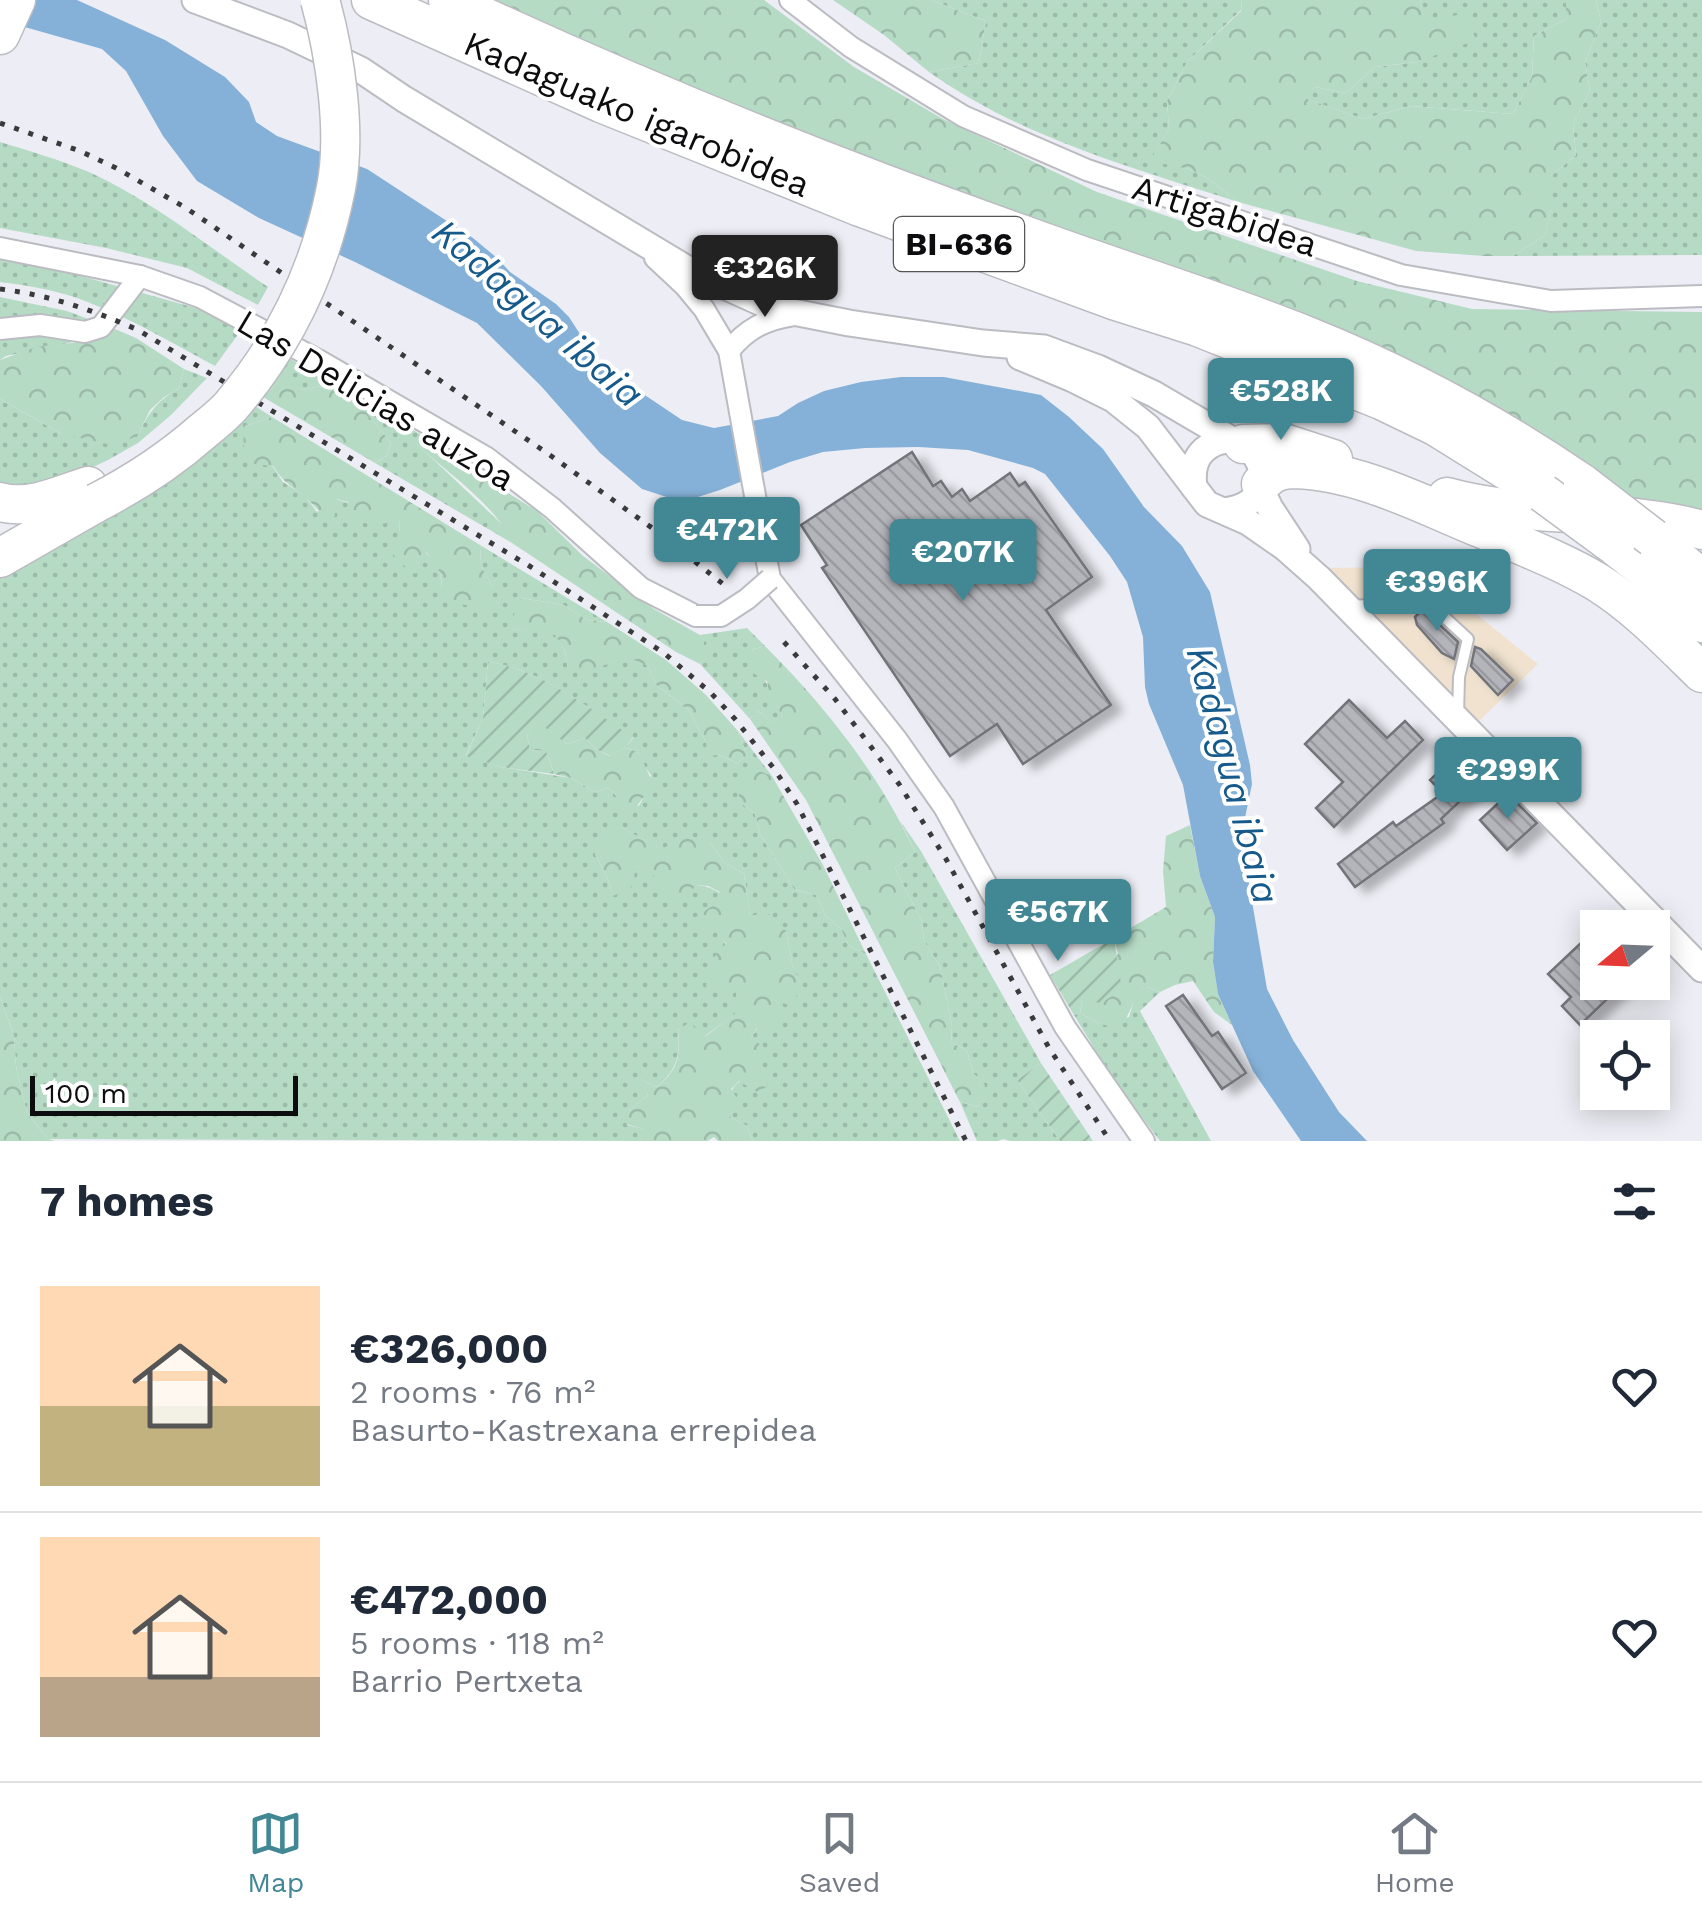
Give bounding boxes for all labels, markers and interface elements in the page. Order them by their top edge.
street label: Kadaguako igarobidea [458,22,816,206]
street label: Artigabidea [1127,166,1323,266]
water label: Kadagua ibaia [424,210,652,416]
road number: BI-636 [894,217,1024,271]
pin: €326K [695,235,835,320]
text: €326K [714,248,816,286]
street label: Las Delicias auzoa [230,301,522,499]
pin: €528K [1211,358,1351,443]
text: €528K [1230,371,1332,409]
pin: €472K [657,497,797,582]
text: €472K [676,510,778,548]
pin: €207K [893,519,1033,604]
text: €207K [912,532,1014,570]
pin: €396K [1367,549,1507,634]
text: €396K [1385,562,1489,600]
water label: Kadagua ibaia [1177,641,1289,909]
pin: €299K [1438,737,1578,822]
text: €299K [1456,750,1560,788]
pin: €567K [988,879,1128,964]
text: €567K [1007,892,1109,930]
north arrow [1580,910,1670,1000]
map controls [1580,910,1670,1110]
button: locate [1580,1020,1670,1110]
scale bar [30,1071,298,1116]
text: 100 m [45,1077,127,1110]
icon: filters [1607,1174,1662,1229]
text: 7 homes [40,1177,214,1226]
text: €326,000 [350,1324,548,1373]
icon: home [120,1326,240,1446]
icon: heart [1607,1359,1662,1414]
text: 2 rooms · 76 m² [350,1373,596,1411]
text: Basurto-Kastrexana errepidea [350,1411,817,1449]
text: €472,000 [350,1575,548,1624]
icon: home [120,1577,240,1697]
icon: heart [1607,1610,1662,1665]
text: 5 rooms · 118 m² [350,1624,604,1662]
text: Barrio Pertxeta [350,1662,583,1700]
tab: Map [247,1806,304,1899]
tab: Saved [799,1806,880,1899]
tab: Home [1375,1806,1455,1899]

